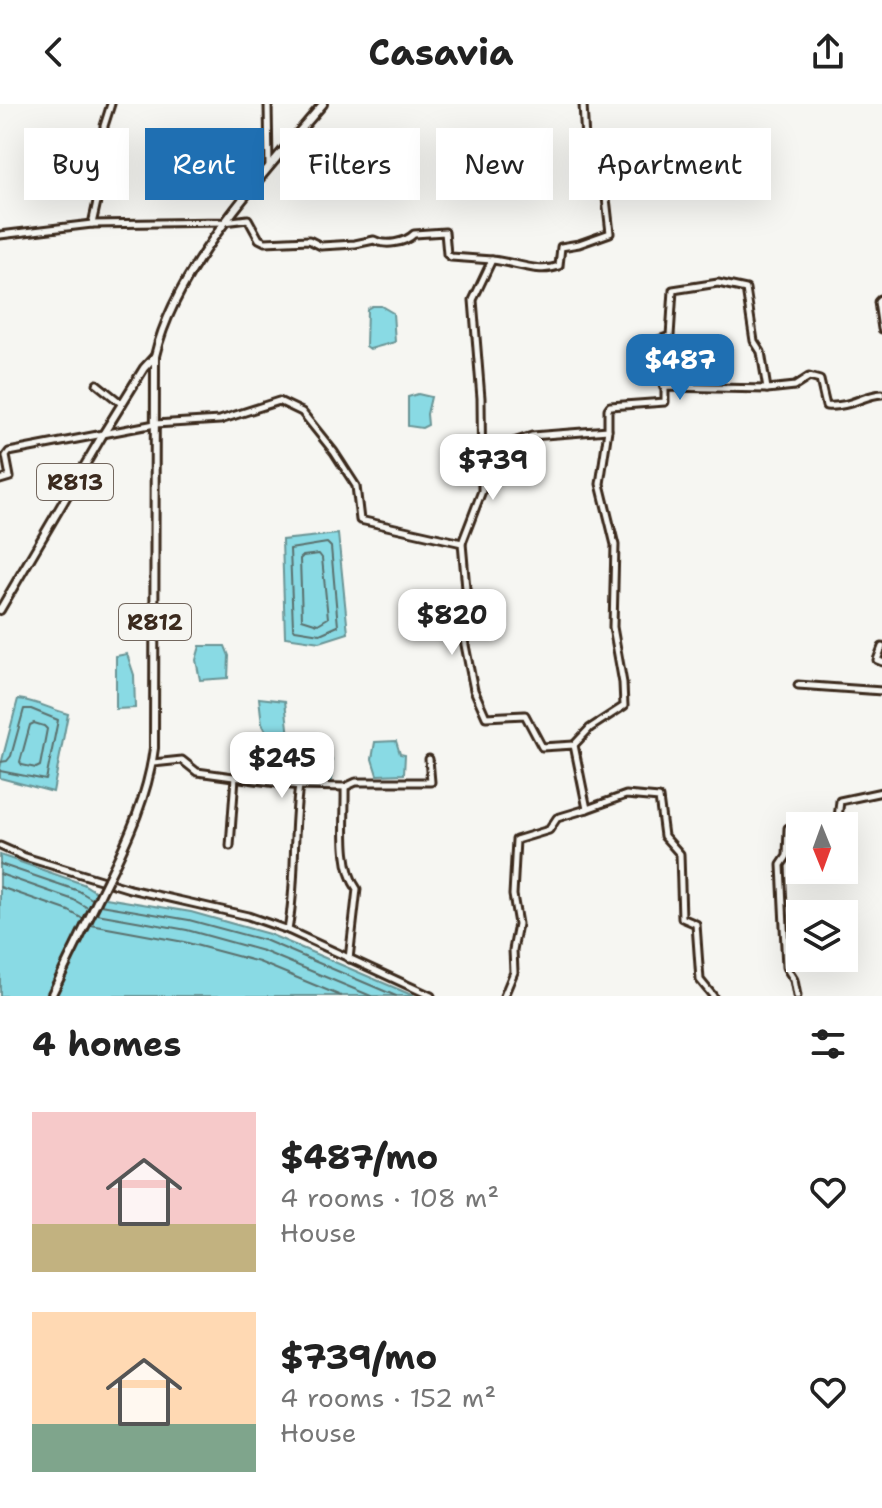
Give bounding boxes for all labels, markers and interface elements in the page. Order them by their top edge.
text: Casavia [368,28,514,77]
icon: back [32,30,76,74]
icon: share [806,30,850,74]
chip: Buy [24,128,129,200]
chip: Rent [145,128,264,200]
chip: Filters [280,128,420,200]
chip: New [436,128,553,200]
chip: Apartment [569,128,771,200]
pin: $487 [633,334,727,402]
text: $487 [644,342,716,377]
pin: $739 [446,434,540,502]
text: $739 [458,442,528,477]
road number: R813 [37,464,113,500]
pin: $820 [405,589,499,657]
text: $820 [416,597,488,632]
road number: R812 [119,604,191,640]
pin: $245 [235,732,329,800]
text: $245 [248,740,316,775]
north arrow [786,812,858,884]
map controls [786,812,858,972]
button: layers [786,900,858,972]
text: 4 homes [32,1021,181,1067]
icon: filters [806,1022,850,1066]
text: $487/mo [280,1134,438,1180]
icon: home [96,1144,192,1240]
icon: heart [806,1170,850,1214]
text: 4 rooms · 108 m² [280,1180,499,1215]
text: House [280,1215,356,1250]
text: $739/mo [280,1334,437,1380]
icon: home [96,1344,192,1440]
icon: heart [806,1370,850,1414]
text: 4 rooms · 152 m² [280,1380,496,1415]
text: House [280,1415,356,1450]

